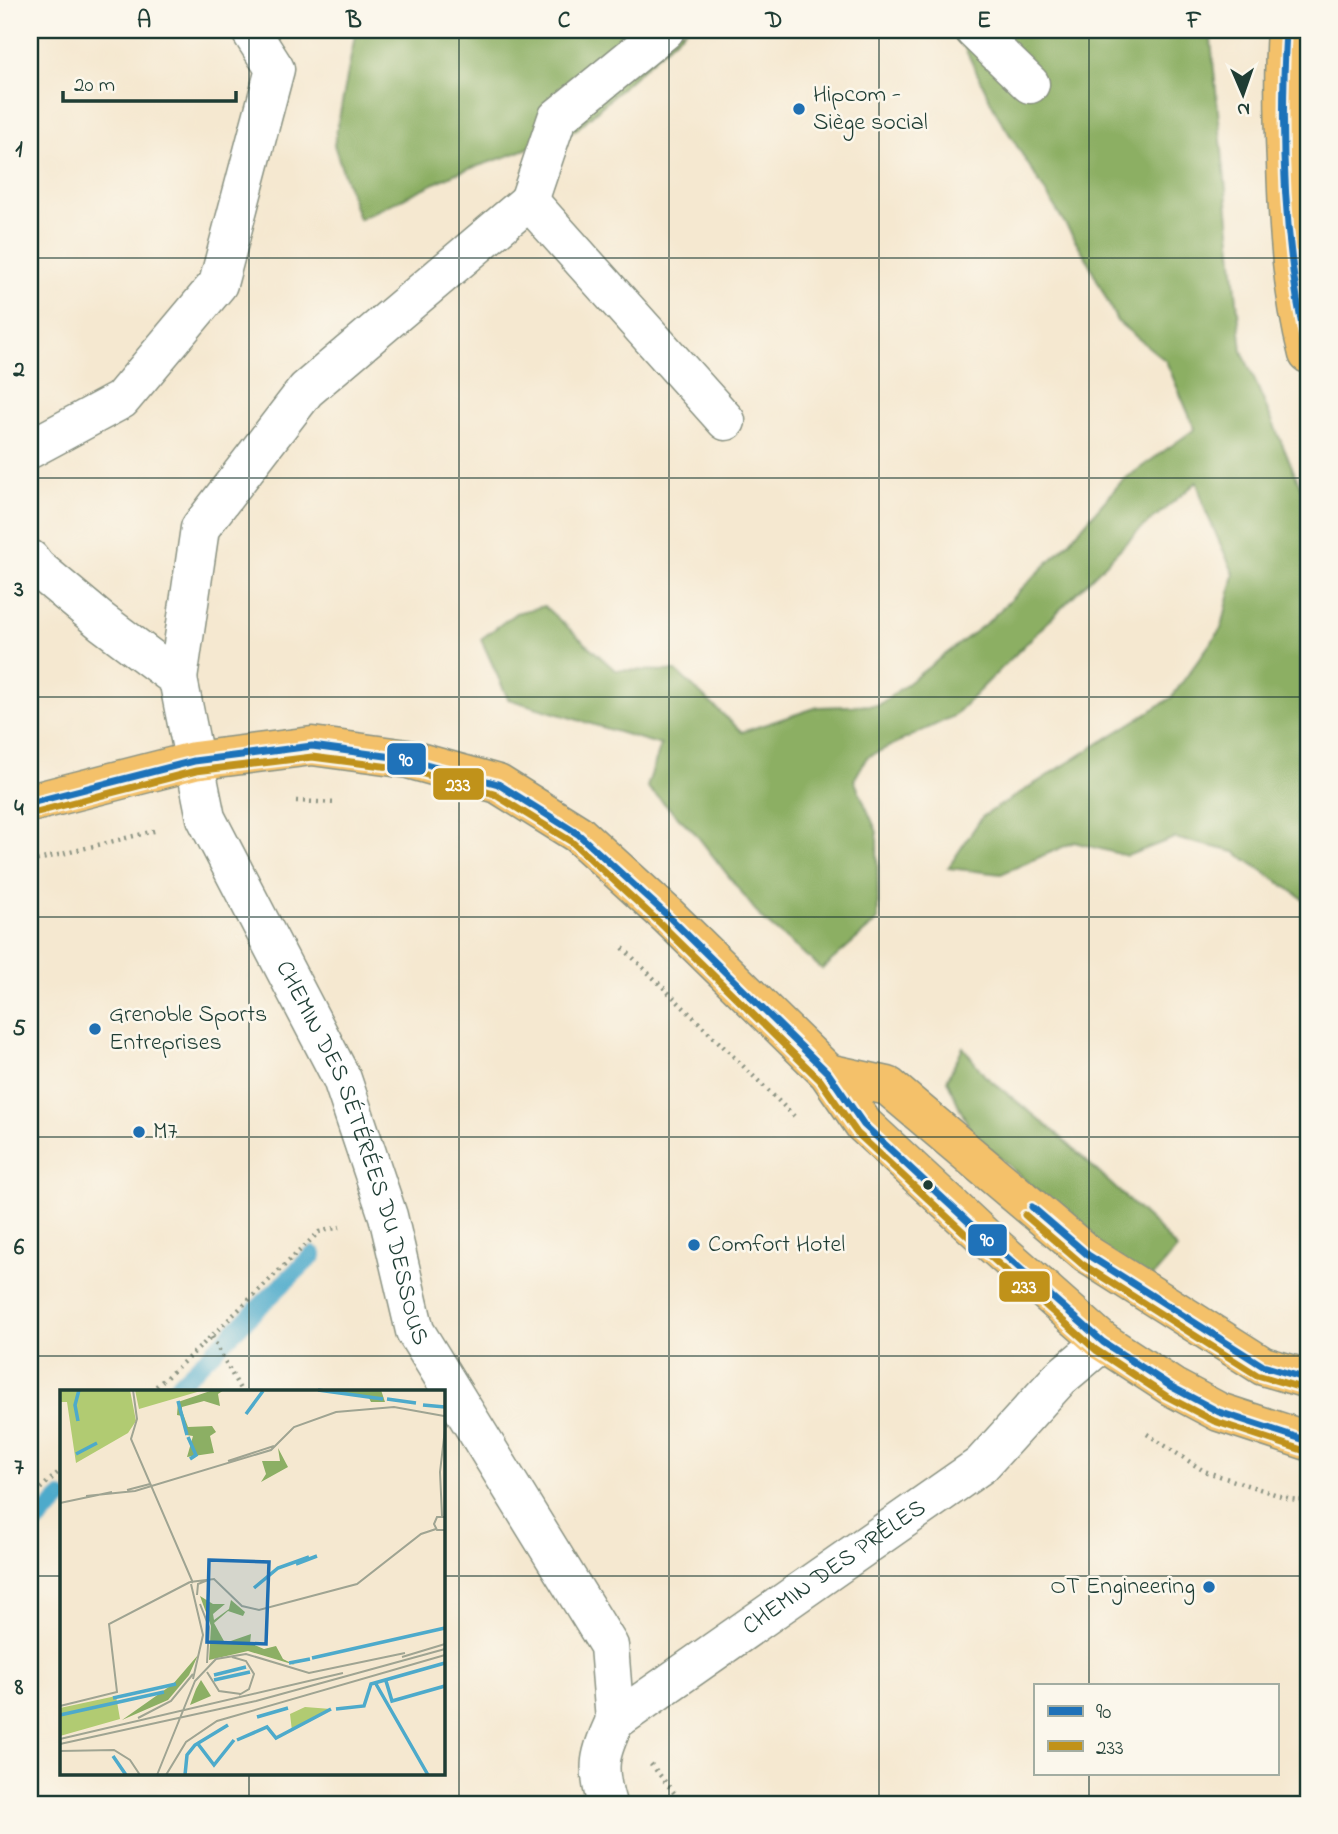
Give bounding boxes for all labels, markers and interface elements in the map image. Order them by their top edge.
text: A [137,5,151,38]
text: B [345,5,362,38]
text: C [558,5,571,38]
text: D [765,5,782,38]
text: E [977,5,991,38]
text: F [1186,5,1202,38]
scale bar [63,60,236,104]
north arrow [1208,60,1278,130]
text: 20 m [74,71,115,101]
place label: Hipcom - Siège social [813,78,928,141]
text: N [1236,95,1250,122]
marker: Hipcom - Siège social [791,101,807,117]
text: 1 [15,134,23,167]
text: 2 [12,354,25,387]
text: 3 [13,574,24,607]
line badge: 90 [386,742,427,776]
text: 90 [398,748,414,775]
line badge: 233 [432,767,485,801]
text: 233 [444,773,471,800]
text: 4 [14,793,24,826]
street label: CHEMIN DES SÉTÉRÉES DU DESSOUS [266,955,437,1352]
place label: Grenoble Sports Entreprises [109,998,267,1061]
text: 5 [12,1013,26,1046]
marker: Grenoble Sports Entreprises [87,1021,103,1037]
place label: M7 [153,1115,178,1150]
marker: M7 [131,1124,147,1140]
unlabelled marker [921,1178,935,1192]
line badge: 90 [967,1223,1008,1257]
place label: Comfort Hotel [708,1228,845,1263]
text: 90 [979,1228,995,1255]
text: 6 [14,1232,25,1265]
marker: Comfort Hotel [686,1237,702,1253]
line badge: 233 [998,1270,1051,1303]
text: 233 [1010,1275,1037,1302]
inset map [60,1390,444,1774]
text: 7 [14,1452,24,1485]
street label: CHEMIN DES PRÊLES [735,1491,933,1644]
place label: OT Engineering [1050,1570,1195,1605]
marker: OT Engineering [1201,1579,1217,1595]
text: 8 [14,1672,24,1705]
legend [1034,1684,1278,1774]
text: 90 [1096,1698,1111,1728]
text: 233 [1096,1734,1124,1764]

